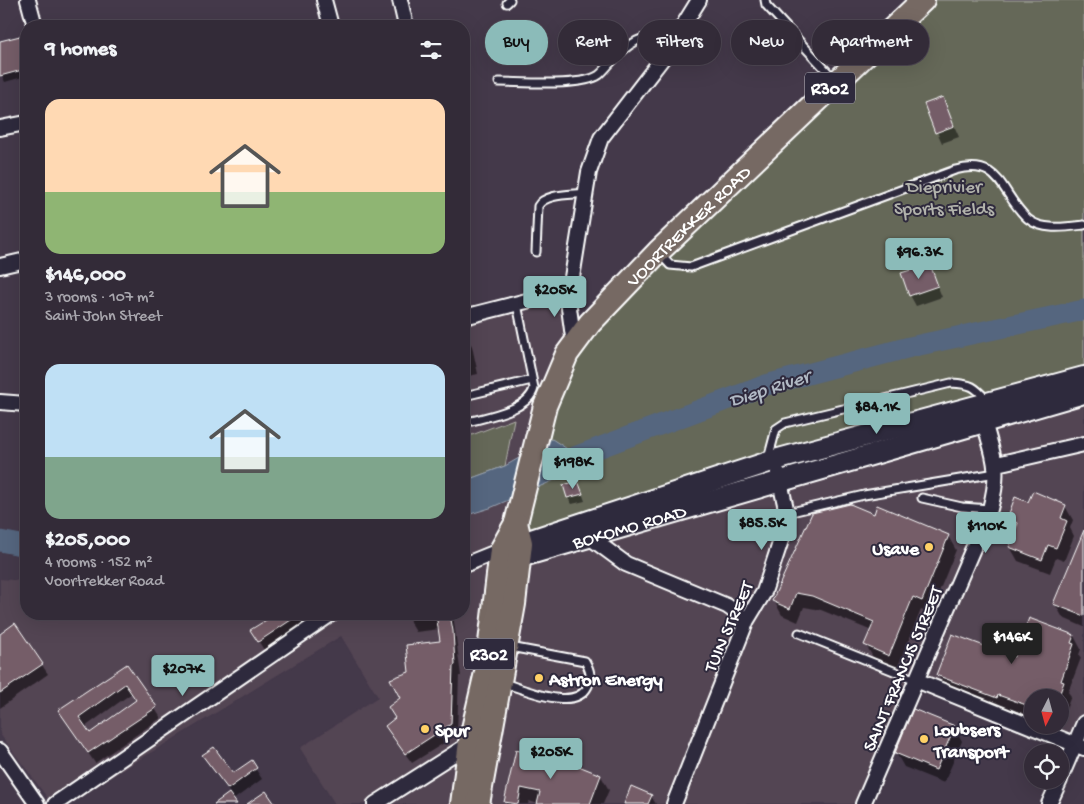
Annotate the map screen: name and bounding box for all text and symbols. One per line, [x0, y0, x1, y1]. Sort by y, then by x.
chip: Buy [485, 20, 548, 65]
chip: Rent [558, 20, 628, 65]
chip: Filters [638, 20, 721, 65]
chip: New [731, 20, 802, 65]
chip: Apartment [812, 20, 929, 65]
icon: filters [417, 36, 445, 64]
text: 9 homes [45, 38, 116, 63]
road number: R302 [805, 73, 855, 104]
icon: home [200, 131, 290, 221]
street label: VOORTREKKER ROAD [622, 161, 757, 294]
park label: Dieprivier Sports Fields [894, 177, 995, 222]
pin: $96.3K [878, 238, 960, 280]
text: $96.3K [896, 244, 942, 263]
text: $146,000 [45, 264, 126, 289]
pin: $205K [520, 276, 590, 318]
text: $205K [534, 282, 576, 301]
text: 3 rooms · 107 m² [45, 289, 155, 308]
text: Saint John Street [45, 308, 162, 327]
water label: Diep River [727, 365, 817, 414]
pin: $84.1K [836, 392, 918, 435]
icon: home [200, 396, 290, 486]
text: $84.1K [855, 399, 899, 418]
pin: $198K [538, 448, 608, 490]
text: $198K [553, 454, 593, 473]
street label: BOKOMO ROAD [569, 501, 690, 556]
pin: $85.5K [721, 508, 803, 551]
pin: $110K [951, 512, 1021, 554]
text: $85.5K [739, 515, 785, 534]
text: $110K [967, 518, 1005, 537]
text: $205,000 [45, 529, 130, 554]
place label: Usave [872, 539, 920, 562]
marker: Usave [923, 541, 935, 553]
text: 4 rooms · 152 m² [45, 554, 153, 573]
text: Voortrekker Road [45, 573, 164, 592]
street label: TUIN STREET [700, 578, 761, 677]
street label: SAINT FRANCIS STREET [859, 583, 950, 755]
pin: $146K [977, 622, 1047, 665]
text: $146K [993, 629, 1031, 648]
road number: R302 [464, 639, 514, 670]
pin: $207K [148, 654, 218, 697]
text: $207K [162, 661, 204, 680]
place label: Astron Energy [548, 670, 663, 693]
marker: Astron Energy [533, 672, 545, 684]
north arrow [1024, 689, 1069, 734]
map controls [1024, 689, 1069, 789]
place label: Loubsers Transport [932, 720, 1011, 765]
place label: Spur [435, 721, 471, 744]
marker: Spur [419, 723, 431, 735]
marker: Loubsers Transport [918, 733, 930, 745]
pin: $205K [516, 738, 586, 780]
text: $205K [530, 744, 572, 763]
button: locate [1024, 744, 1069, 789]

